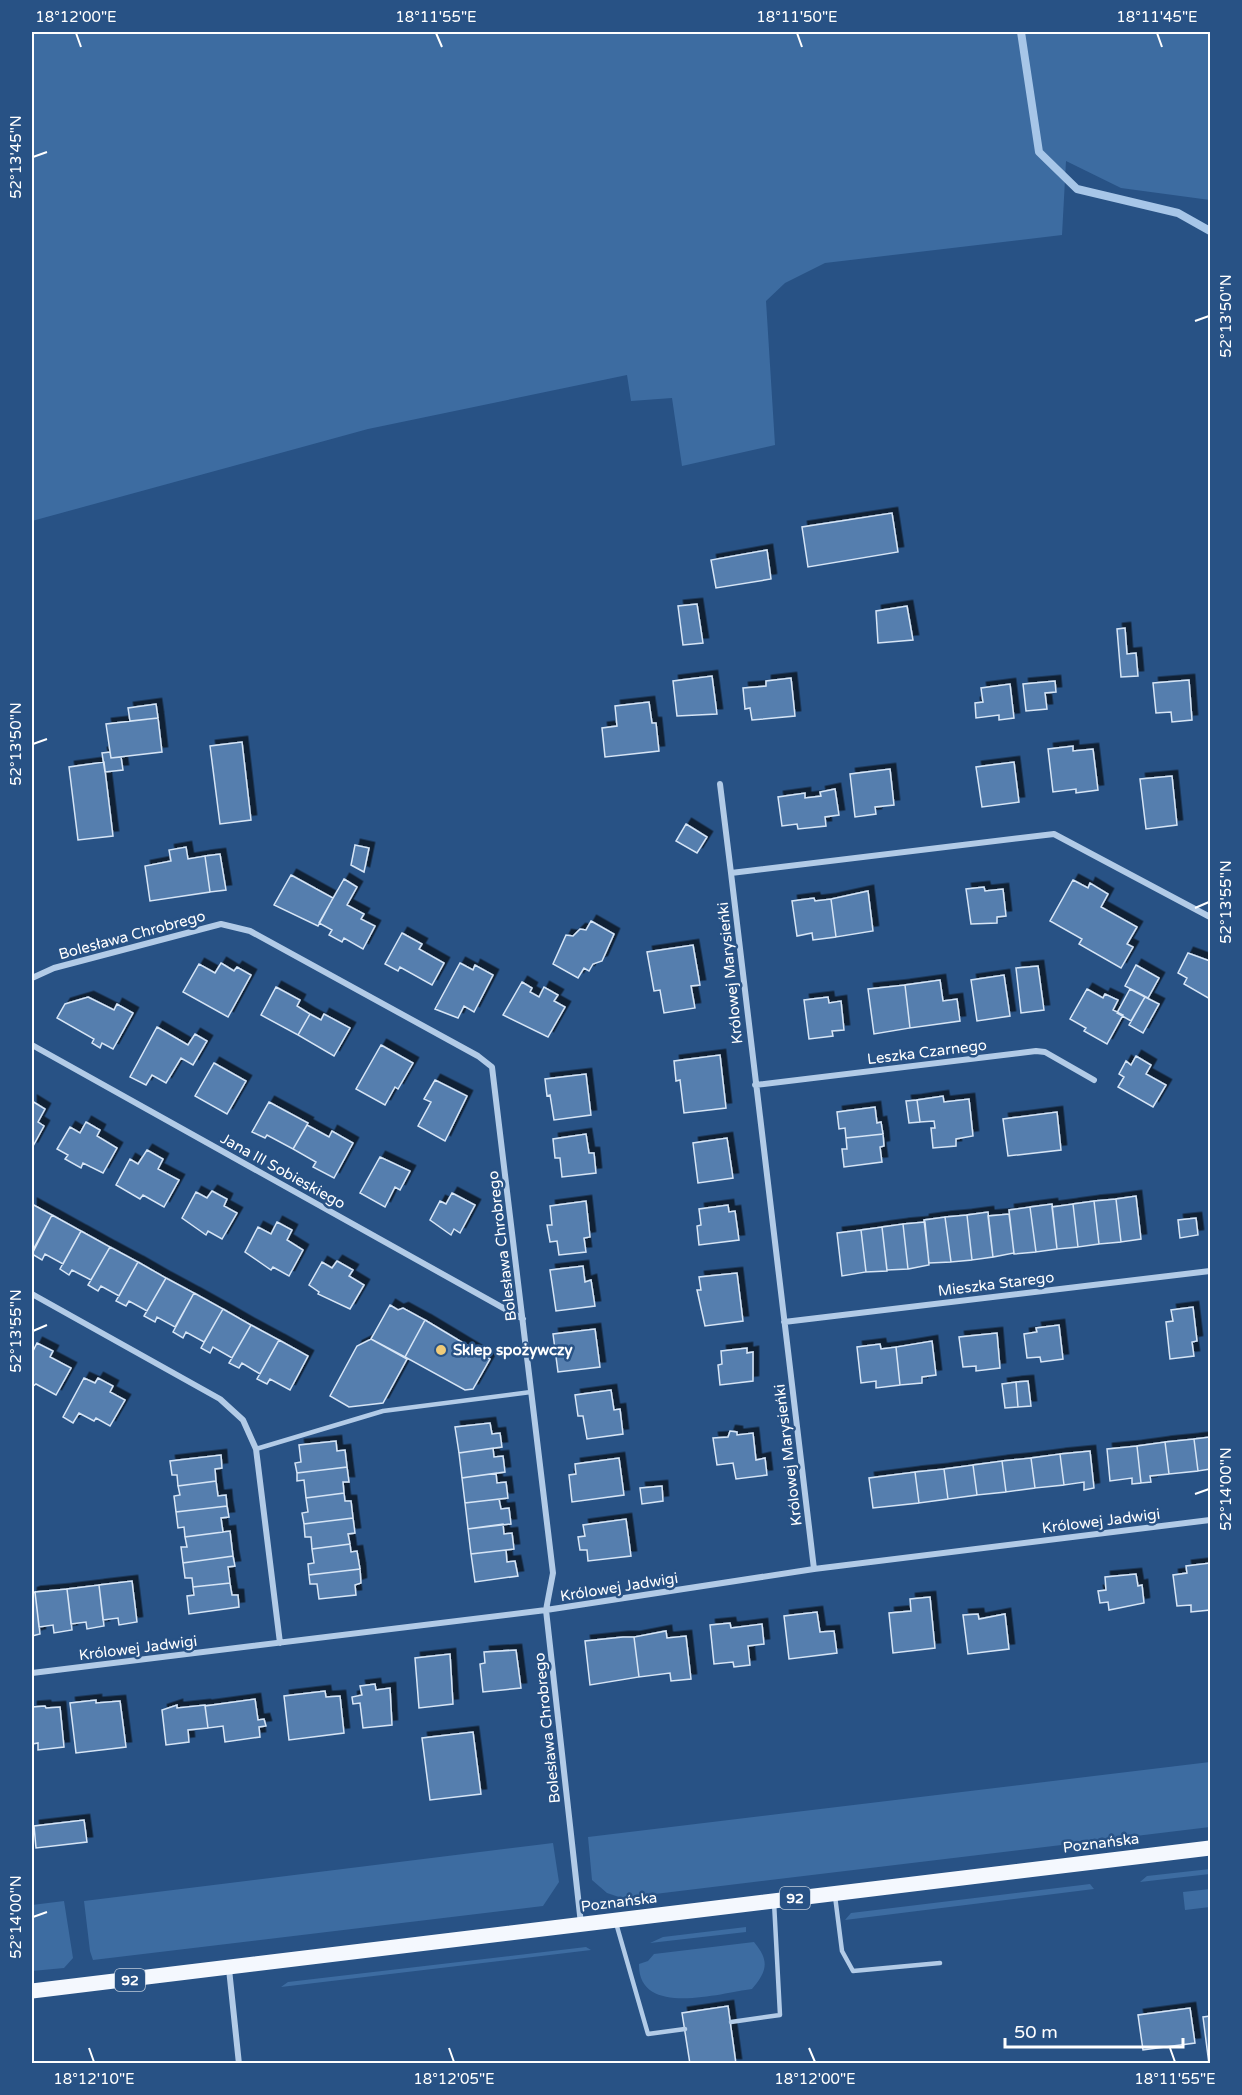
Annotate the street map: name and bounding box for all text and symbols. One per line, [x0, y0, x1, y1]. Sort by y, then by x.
text: 18°12'00"E [35, 8, 117, 26]
text: 18°11'55"E [395, 8, 477, 26]
text: 18°11'50"E [756, 8, 838, 26]
text: 18°11'45"E [1116, 8, 1198, 26]
text: 52°13'45"N [7, 115, 25, 199]
text: 52°13'50"N [1217, 274, 1235, 358]
text: 52°13'50"N [7, 702, 25, 786]
text: 52°13'55"N [1217, 860, 1235, 944]
street label: Królowej Marysieńki [714, 901, 746, 1045]
street label: Bolesława Chrobrego [57, 907, 207, 963]
street label: Leszka Czarnego [866, 1036, 988, 1068]
street label: Jana III Sobieskiego [217, 1129, 349, 1213]
street label: Bolesława Chrobrego [484, 1170, 520, 1322]
street label: Mieszka Starego [937, 1268, 1055, 1300]
text: 52°13'55"N [7, 1289, 25, 1373]
place label: Sklep spożywczy [453, 1341, 573, 1360]
marker: Sklep spożywczy [434, 1343, 448, 1357]
street label: Królowej Marysieńki [770, 1383, 806, 1527]
text: 52°14'00"N [1217, 1447, 1235, 1531]
street label: Królowej Jadwigi [1041, 1505, 1161, 1537]
street label: Królowej Jadwigi [559, 1569, 679, 1605]
street label: Królowej Jadwigi [78, 1632, 198, 1664]
street label: Bolesława Chrobrego [530, 1652, 564, 1804]
street label: Poznańska [1062, 1829, 1140, 1857]
text: 52°14'00"N [7, 1875, 25, 1959]
road number: 92 [780, 1887, 810, 1909]
street label: Poznańska [580, 1888, 658, 1916]
road number: 92 [115, 1969, 145, 1991]
scale bar [1005, 2011, 1184, 2049]
text: 50 m [1014, 2021, 1058, 2043]
text: 18°12'10"E [53, 2070, 135, 2088]
text: 18°12'05"E [413, 2070, 495, 2088]
text: 18°12'00"E [774, 2070, 856, 2088]
text: 18°11'55"E [1134, 2070, 1216, 2088]

